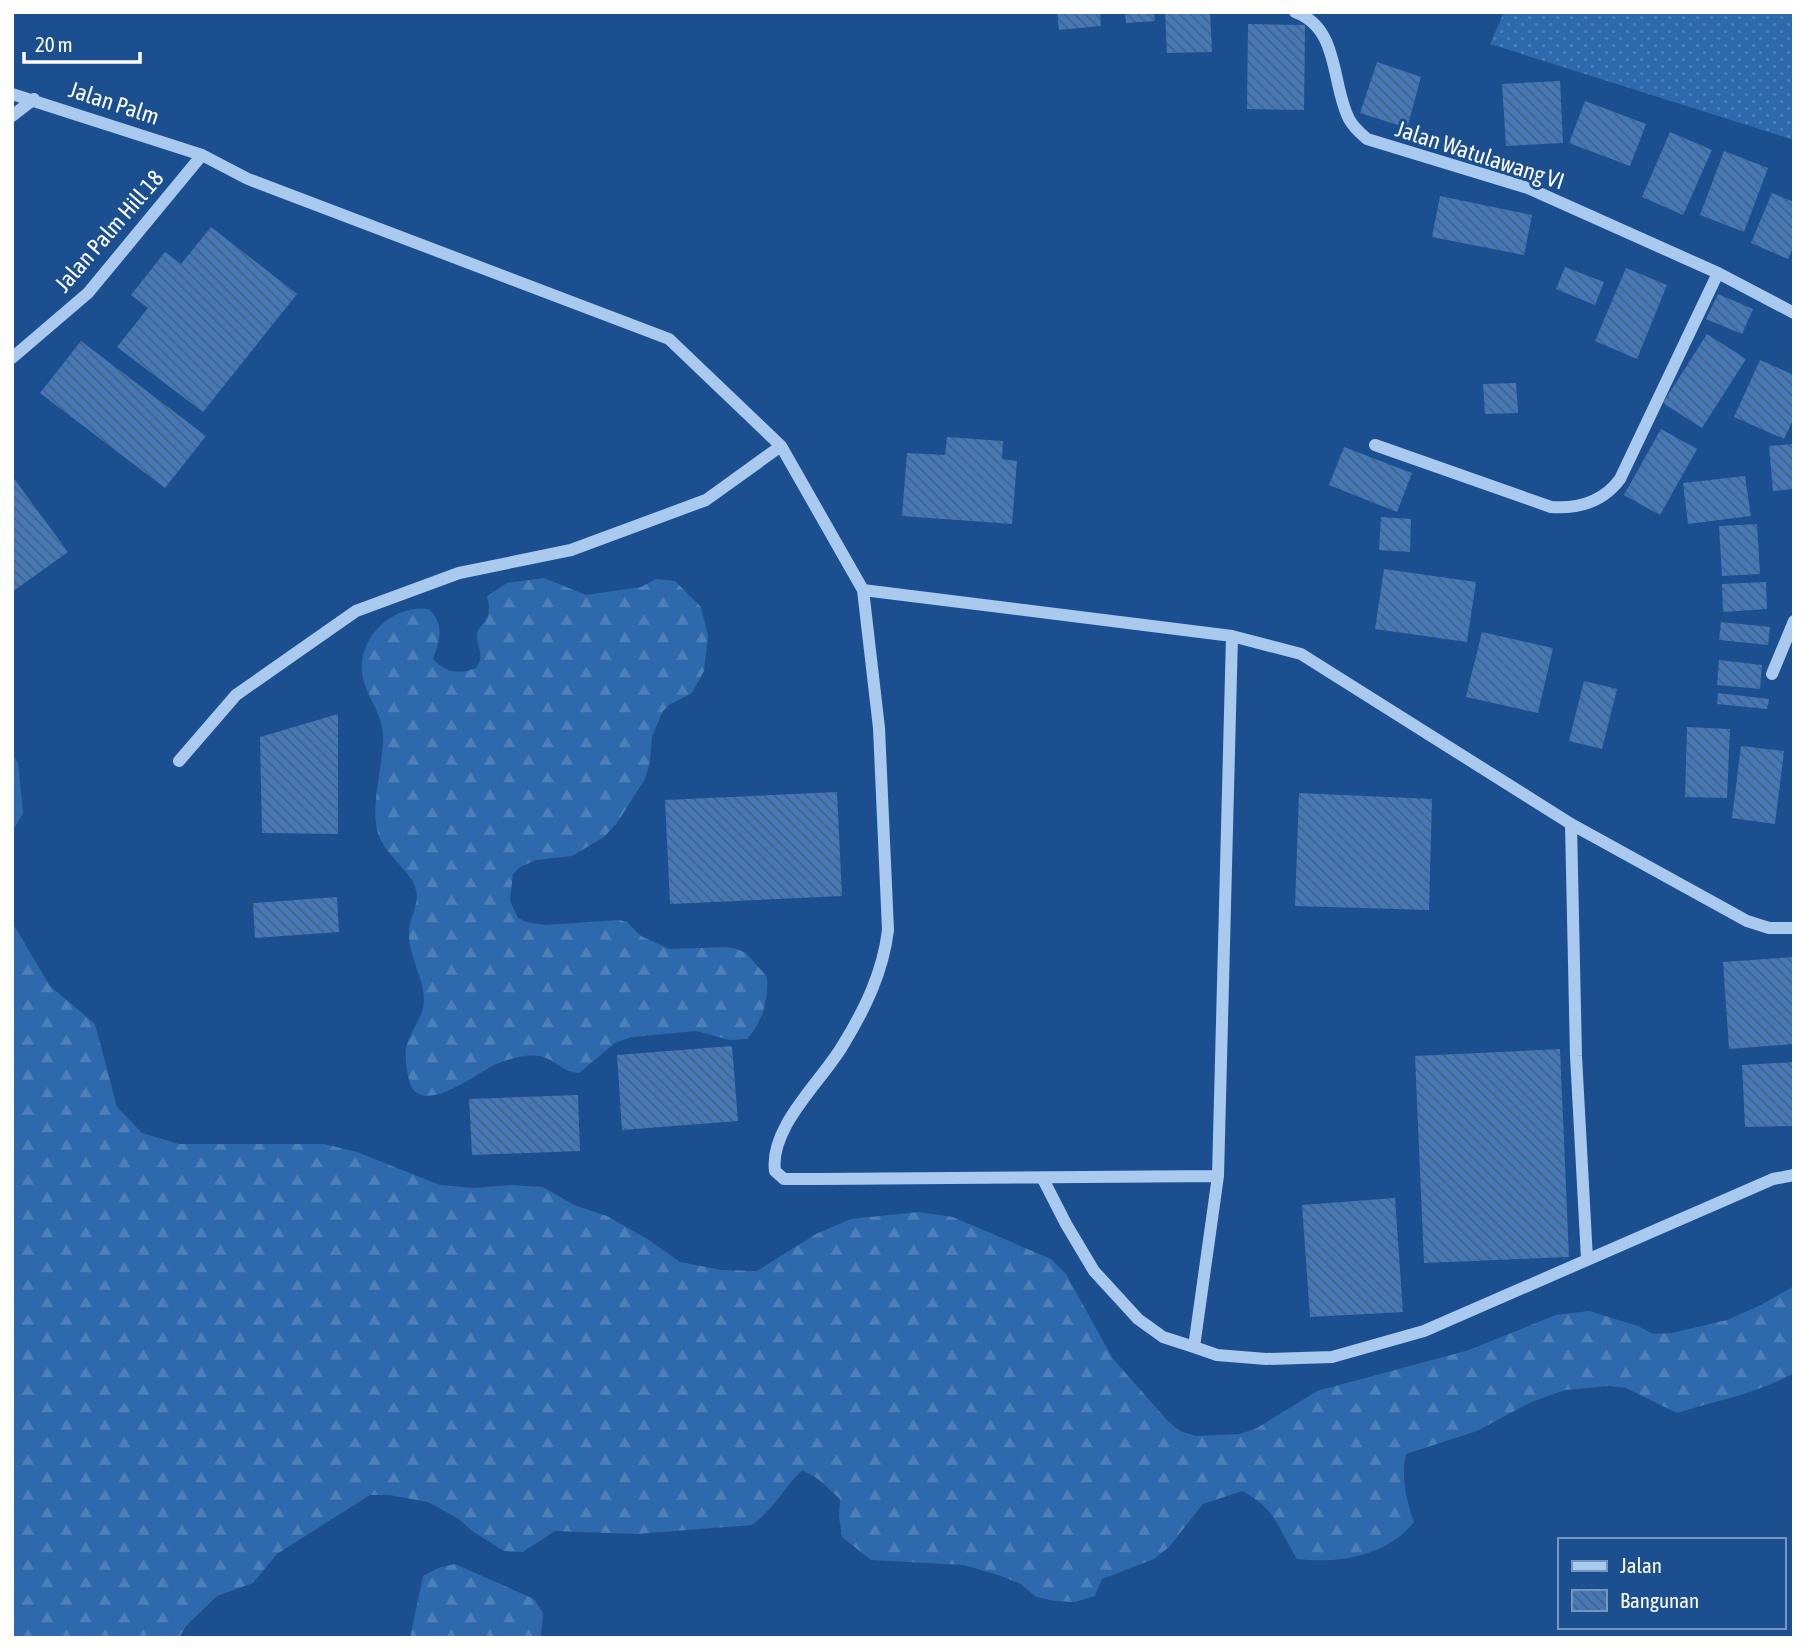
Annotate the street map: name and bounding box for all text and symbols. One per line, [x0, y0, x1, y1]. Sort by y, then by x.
scale bar [24, 21, 140, 65]
text: 20 m [35, 32, 73, 56]
street label: Jalan Palm [66, 76, 162, 130]
street label: Jalan Watulawang VI [1392, 115, 1568, 195]
street label: Jalan Palm Hill 18 [49, 165, 169, 297]
legend [1558, 1538, 1785, 1629]
text: Jalan [1620, 1553, 1662, 1577]
text: Bangunan [1620, 1588, 1699, 1612]

